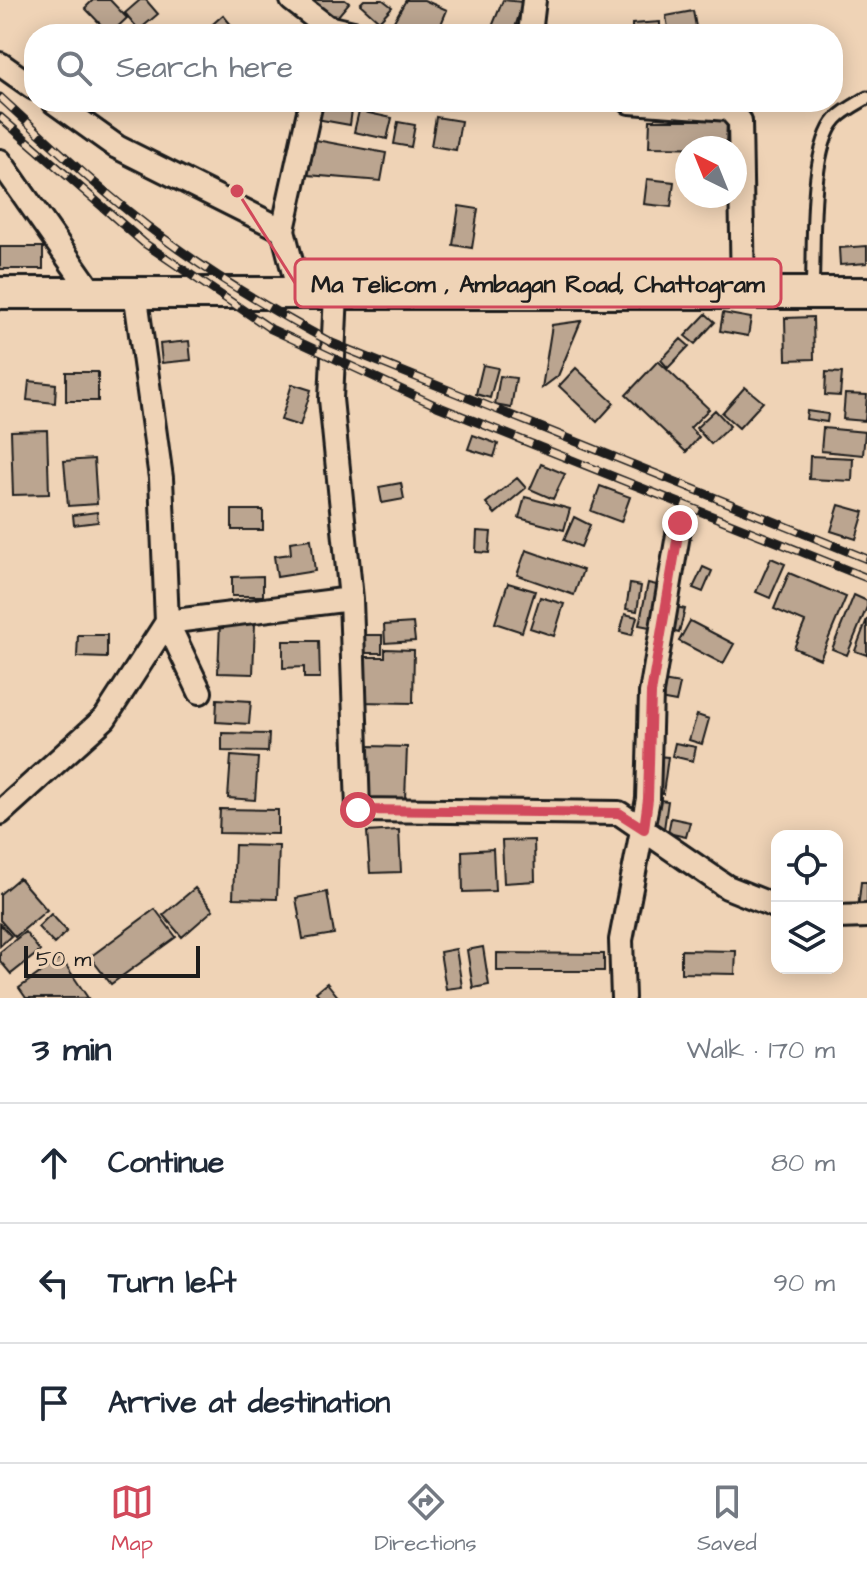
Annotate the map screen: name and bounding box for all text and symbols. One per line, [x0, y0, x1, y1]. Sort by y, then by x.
search box [24, 24, 843, 112]
icon: search [52, 46, 96, 90]
text: Search here [116, 47, 293, 89]
north arrow [675, 136, 747, 208]
callout: Ma Telicom , Ambagan Road, Chattogram [295, 259, 781, 307]
text: Ma Telicom , Ambagan Road, Chattogram [311, 268, 765, 303]
route end [662, 505, 698, 541]
route start [340, 792, 376, 828]
map controls [771, 830, 843, 974]
button: locate [771, 830, 843, 902]
button: layers [771, 902, 843, 974]
scale bar [24, 942, 200, 978]
text: 50 m [36, 944, 91, 975]
text: 3 min [32, 1026, 112, 1074]
text: Walk · 170 m [686, 1032, 835, 1068]
icon: ahead [32, 1141, 76, 1185]
text: Continue [108, 1142, 224, 1184]
text: 80 m [771, 1145, 835, 1181]
icon: left [32, 1261, 76, 1305]
text: Turn left [108, 1262, 236, 1304]
text: 90 m [773, 1265, 835, 1301]
icon: arrive [32, 1381, 76, 1425]
text: Arrive at destination [108, 1382, 390, 1424]
tab: Map [110, 1480, 154, 1559]
tab: Directions [374, 1480, 477, 1559]
tab: Saved [697, 1480, 757, 1559]

